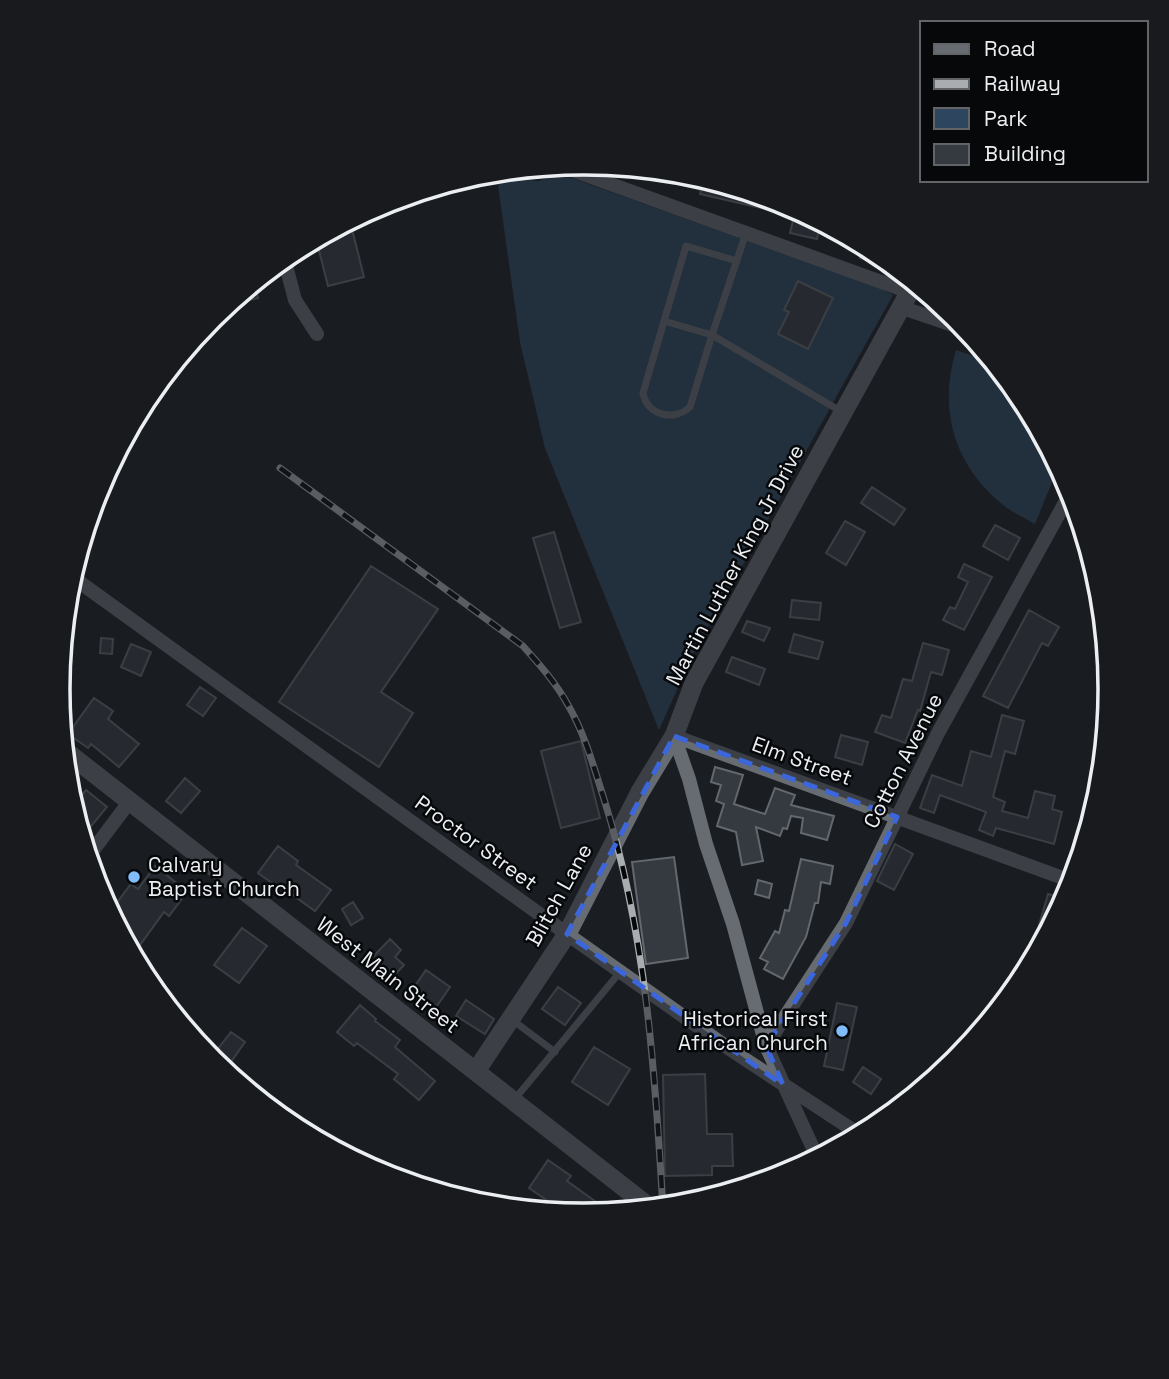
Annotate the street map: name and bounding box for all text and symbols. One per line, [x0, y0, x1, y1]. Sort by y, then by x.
legend [920, 21, 1148, 182]
text: Road [984, 35, 1036, 62]
text: Railway [984, 70, 1061, 97]
text: Park [984, 105, 1028, 132]
text: Building [984, 140, 1066, 167]
street label: Martin Luther King Jr Drive [659, 440, 810, 690]
street label: Cotton Avenue [857, 689, 948, 833]
street label: Elm Street [748, 730, 856, 791]
street label: Proctor Street [410, 789, 543, 896]
street label: Blitch Lane [519, 839, 598, 951]
place label: Calvary Baptist Church [148, 851, 300, 902]
marker: Calvary Baptist Church [126, 869, 142, 885]
street label: West Main Street [311, 910, 465, 1039]
place label: Historical First African Church [678, 1005, 828, 1056]
marker: Historical First African Church [834, 1023, 850, 1039]

